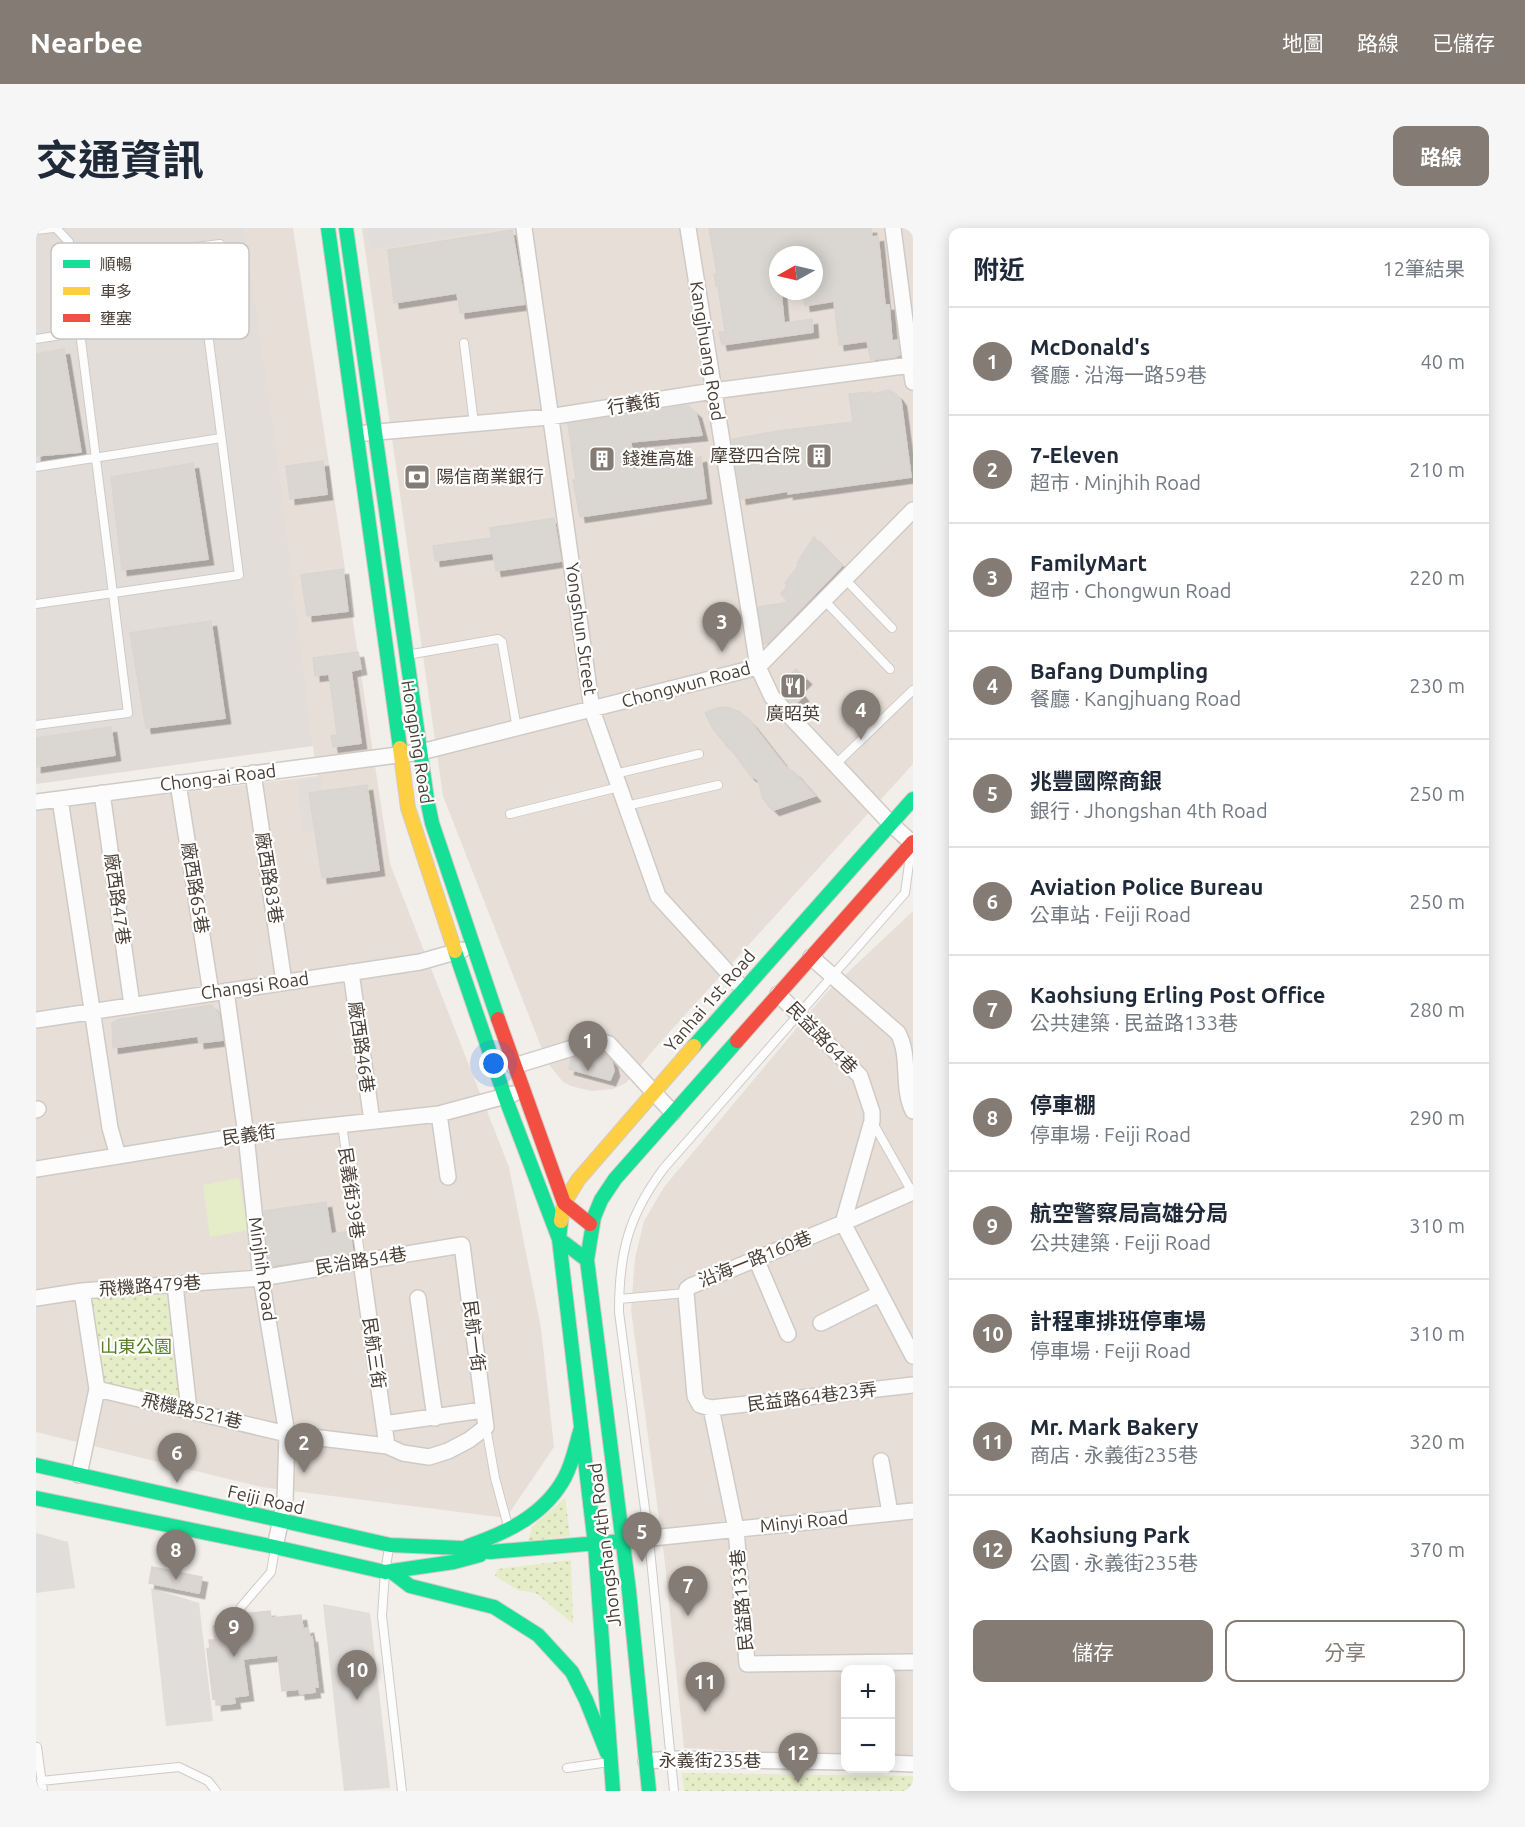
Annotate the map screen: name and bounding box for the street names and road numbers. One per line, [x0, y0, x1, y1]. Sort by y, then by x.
street label: Kangjhuang Road [687, 279, 729, 422]
street label: 行義街 [606, 389, 662, 417]
street label: Yongshun Street [563, 561, 601, 697]
street label: Chongwun Road [619, 657, 752, 711]
street label: Hongping Road [398, 679, 438, 805]
street label: Chong-ai Road [159, 760, 277, 794]
street label: 廠西路83巷 [253, 831, 287, 925]
street label: 廠西路65巷 [179, 841, 213, 935]
street label: 廠西路47巷 [102, 852, 134, 946]
street label: Yanhai 1st Road [660, 945, 759, 1055]
street label: Changsi Road [199, 968, 310, 1002]
street label: 民益路64巷 [783, 997, 862, 1077]
street label: 廠西路46巷 [346, 1000, 378, 1094]
street label: 民義街 [221, 1120, 277, 1148]
street label: 民義街39巷 [336, 1146, 368, 1240]
street label: Minjhih Road [246, 1215, 280, 1322]
street label: 沿海一路160巷 [695, 1226, 814, 1290]
street label: 民治路54巷 [314, 1243, 408, 1277]
street label: 飛機路479巷 [98, 1271, 202, 1299]
street label: 民航一街 [461, 1299, 489, 1373]
street label: 民航三街 [360, 1316, 390, 1390]
street label: 民益路64巷23弄 [746, 1378, 878, 1414]
street label: 飛機路521巷 [140, 1389, 244, 1431]
street label: Jhongshan 4th Road [584, 1462, 624, 1628]
street label: Feiji Road [226, 1480, 307, 1518]
street label: Minyi Road [759, 1506, 849, 1536]
street label: 民益路133巷 [727, 1548, 755, 1652]
street label: 永義街235巷 [659, 1750, 761, 1770]

